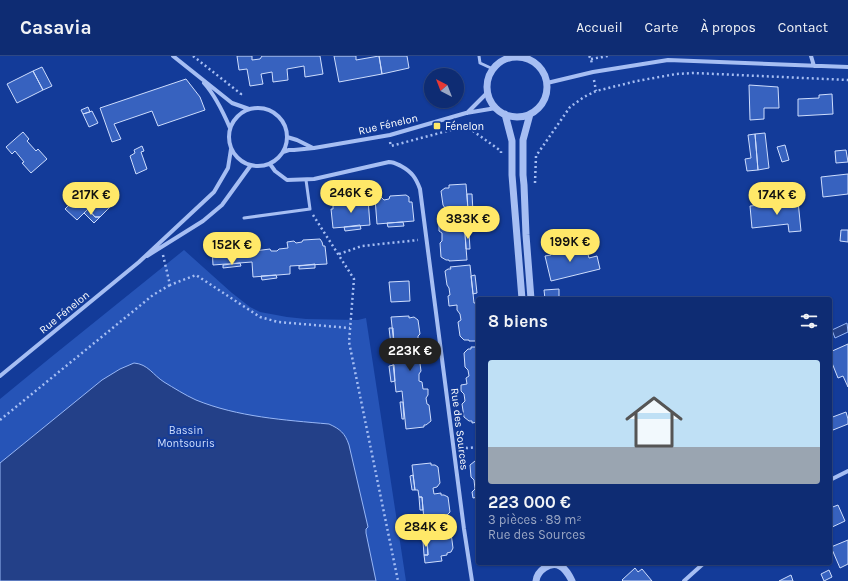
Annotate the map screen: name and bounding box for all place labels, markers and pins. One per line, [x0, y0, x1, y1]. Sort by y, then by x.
place label: Fénelon [445, 120, 484, 133]
marker: Fénelon [432, 121, 442, 131]
pin: 246K € [318, 180, 384, 214]
pin: 217K € [58, 182, 124, 216]
pin: 174K € [744, 182, 810, 216]
pin: 383K € [435, 206, 501, 240]
pin: 199K € [537, 229, 603, 263]
pin: 152K € [199, 232, 265, 266]
pin: 223K € [377, 338, 443, 372]
pin: 284K € [393, 514, 459, 548]

